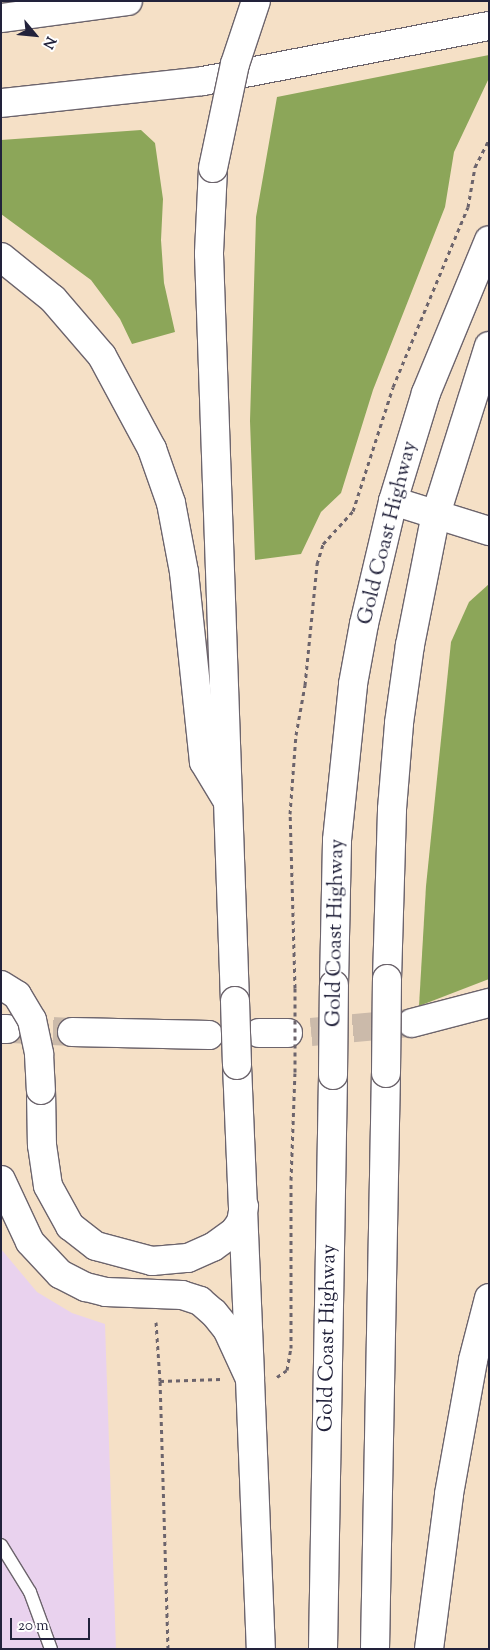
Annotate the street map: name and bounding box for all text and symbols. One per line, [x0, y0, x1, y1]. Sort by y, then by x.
north arrow [10, 10, 60, 60]
text: N [37, 32, 60, 52]
street label: Gold Coast Highway [353, 439, 423, 627]
street label: Gold Coast Highway [322, 839, 350, 1027]
street label: Gold Coast Highway [314, 1244, 342, 1432]
scale bar [12, 1608, 92, 1640]
text: 20 m [18, 1616, 49, 1637]

